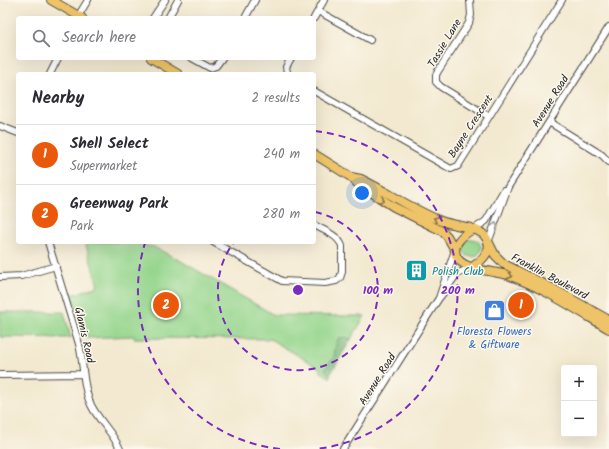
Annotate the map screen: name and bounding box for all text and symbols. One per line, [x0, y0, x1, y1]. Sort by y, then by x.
search box [16, 16, 316, 60]
street label: Tassie Lane [423, 16, 467, 71]
text: Search here [62, 26, 136, 50]
icon: search [30, 27, 52, 49]
street label: Avenue Road [528, 71, 574, 131]
text: Nearby [32, 85, 84, 112]
text: 2 results [252, 88, 300, 109]
street label: Bayne Crescent [444, 91, 498, 162]
text: Shell Select [70, 132, 149, 156]
text: 1 [43, 144, 47, 165]
text: 240 m [263, 144, 300, 165]
text: Supermarket [70, 156, 137, 177]
your location [352, 183, 372, 203]
text: Greenway Park [70, 192, 168, 216]
one-way arrow [378, 195, 385, 202]
text: 2 [41, 204, 49, 225]
text: 280 m [263, 204, 300, 225]
text: Park [70, 216, 94, 237]
one-way arrow [433, 216, 441, 224]
one-way arrow [490, 222, 499, 229]
street label: Franklin Boulevard [508, 249, 592, 305]
building icon: Polish Club [404, 258, 430, 284]
place label: Polish Club [432, 263, 484, 281]
one-way arrow [506, 271, 513, 280]
text: 100 m [363, 281, 393, 300]
text: 200 m [441, 281, 475, 300]
centre of rings [291, 283, 305, 297]
pin: 2 [153, 290, 179, 320]
pin: 1 [508, 290, 534, 320]
shop icon: Floresta Flowers & Giftware [481, 298, 507, 324]
street label: Glamis Road [69, 305, 99, 366]
place label: Floresta Flowers & Giftware [457, 323, 532, 354]
street label: Avenue Road [355, 349, 401, 409]
map controls [561, 365, 597, 437]
button: + [561, 365, 597, 401]
button: − [561, 401, 597, 437]

